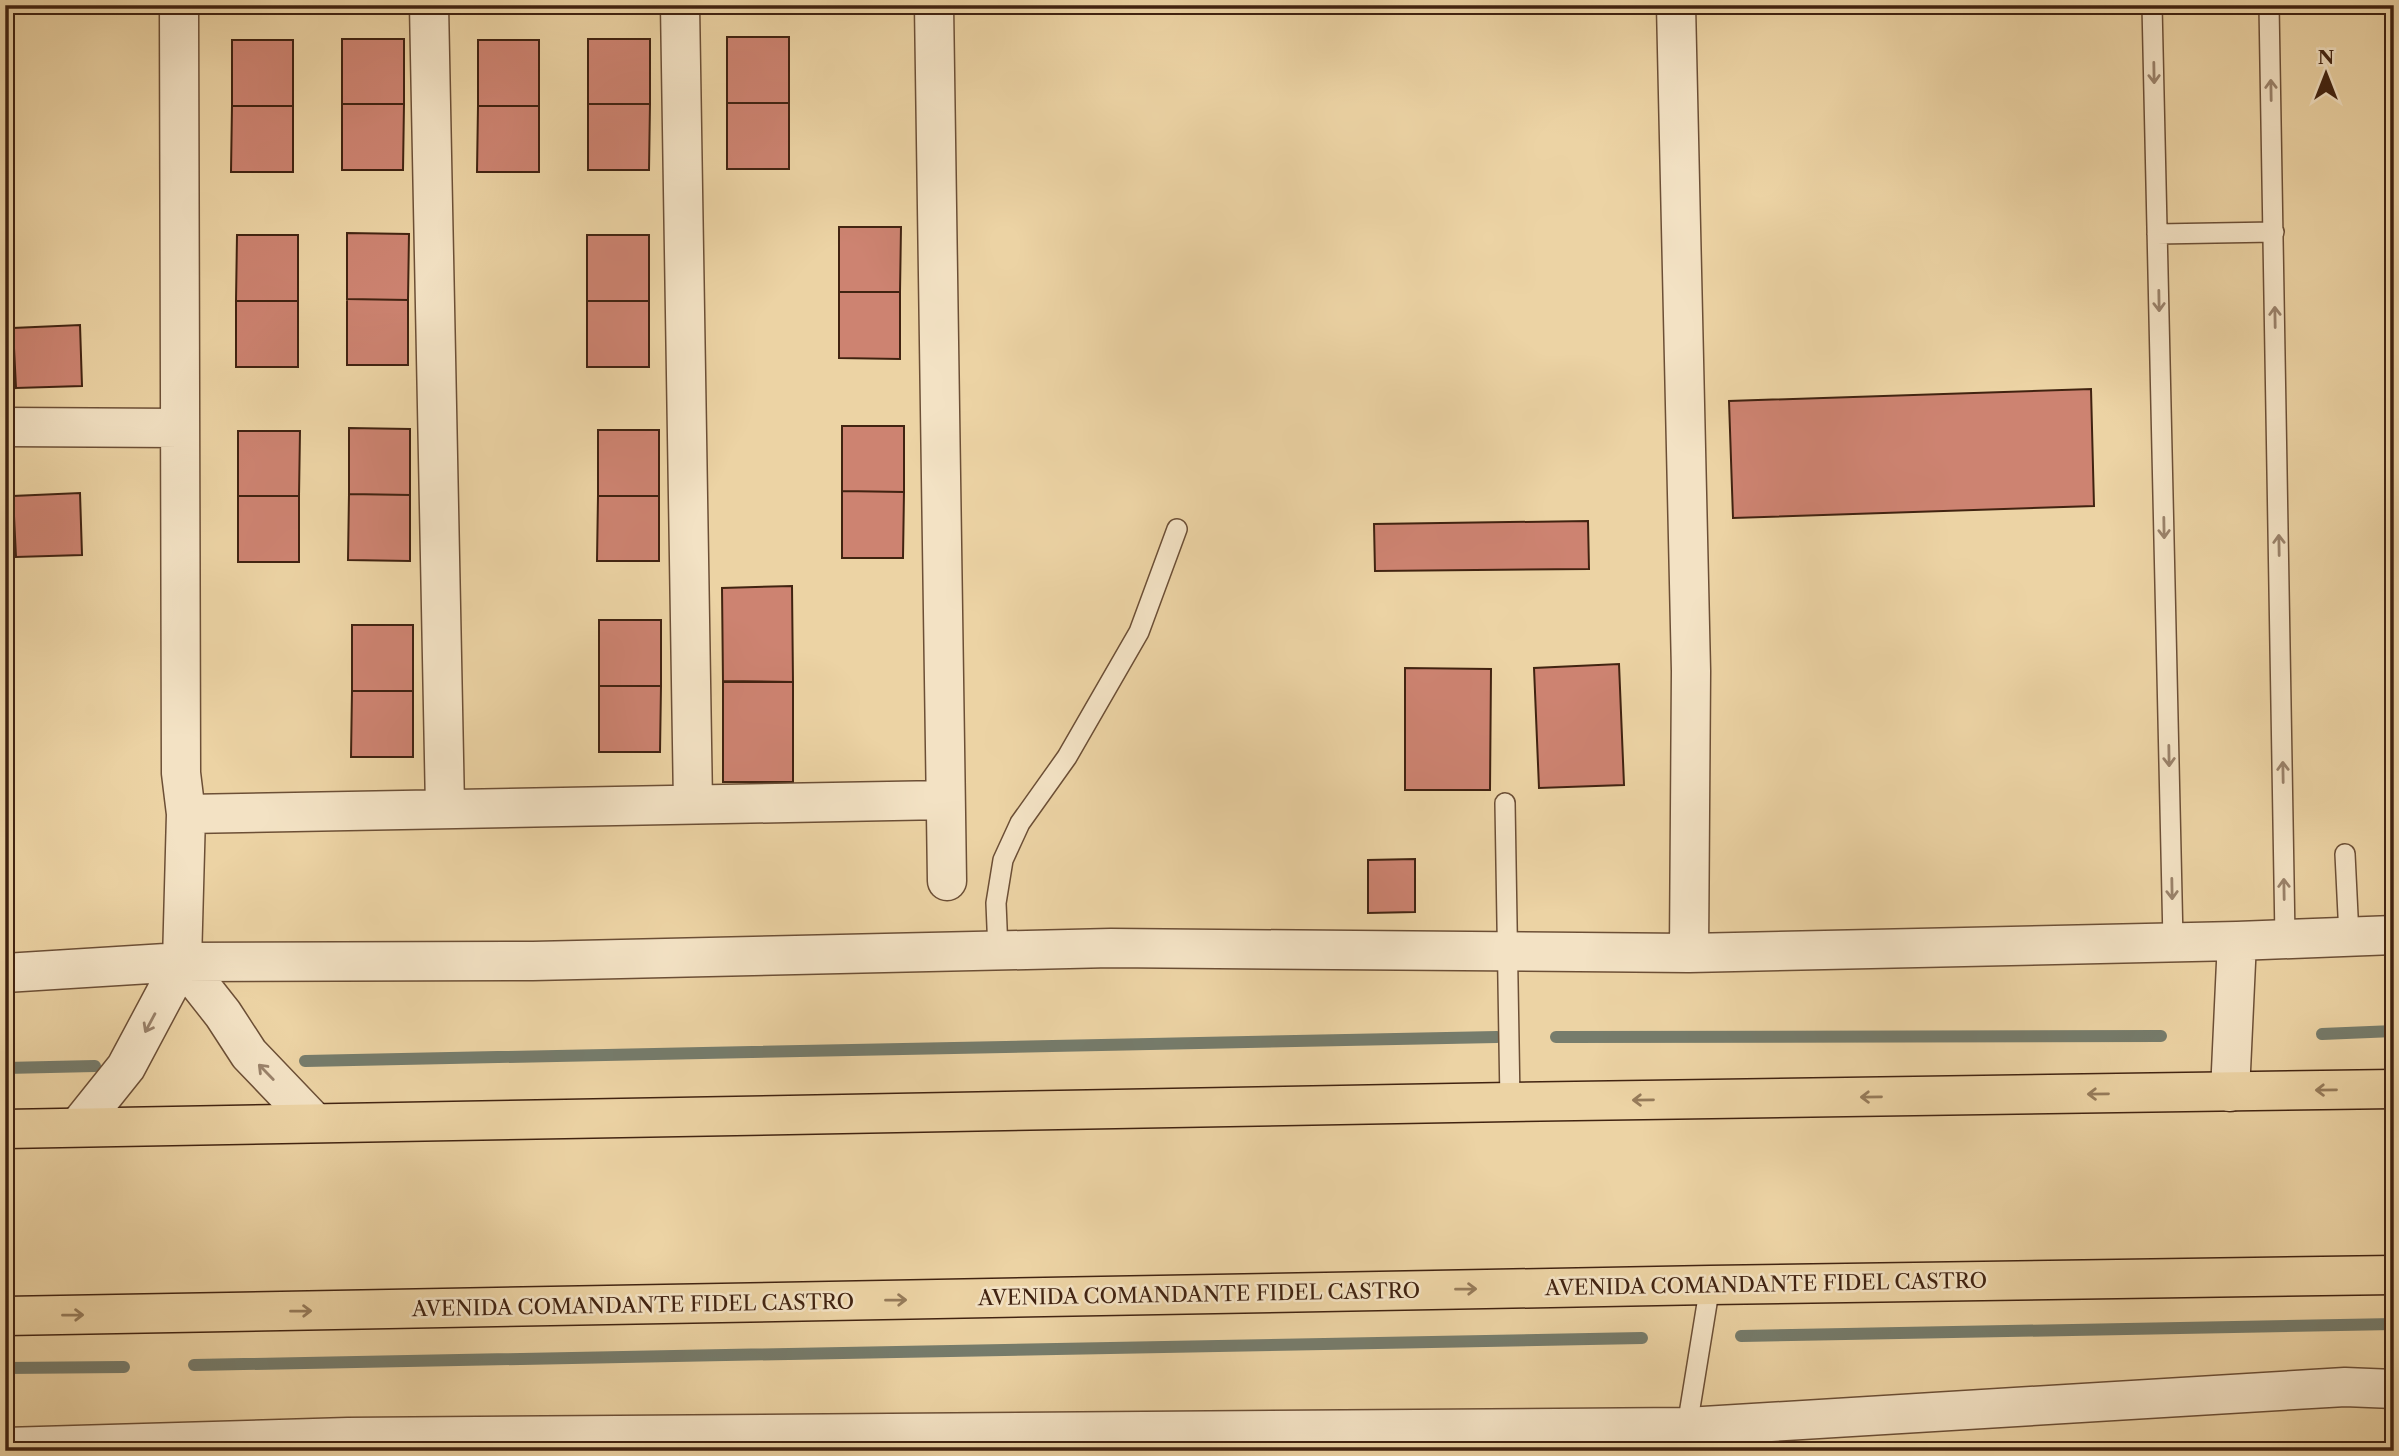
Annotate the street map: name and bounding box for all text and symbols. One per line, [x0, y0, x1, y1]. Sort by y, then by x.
north arrow [2290, 38, 2360, 108]
text: N [2318, 46, 2334, 69]
one-way arrow [2147, 62, 2160, 85]
one-way arrow [2264, 79, 2278, 102]
one-way arrow [2152, 289, 2165, 312]
one-way arrow [2268, 306, 2282, 329]
one-way arrow [2157, 517, 2170, 540]
one-way arrow [2272, 533, 2286, 556]
one-way arrow [2162, 744, 2175, 767]
one-way arrow [2276, 761, 2289, 784]
one-way arrow [2165, 878, 2178, 901]
one-way arrow [2278, 878, 2291, 901]
one-way arrow [143, 1012, 157, 1032]
one-way arrow [258, 1064, 275, 1081]
one-way arrow [2314, 1083, 2337, 1097]
one-way arrow [2087, 1087, 2110, 1101]
one-way arrow [1859, 1090, 1882, 1104]
one-way arrow [1632, 1093, 1655, 1107]
street label: AVENIDA COMANDANTE FIDEL CASTRO [1544, 1268, 1987, 1300]
street label: AVENIDA COMANDANTE FIDEL CASTRO [977, 1278, 1420, 1310]
one-way arrow [1454, 1282, 1477, 1296]
street label: AVENIDA COMANDANTE FIDEL CASTRO [411, 1289, 854, 1321]
one-way arrow [884, 1293, 907, 1307]
one-way arrow [289, 1304, 312, 1318]
one-way arrow [62, 1308, 85, 1322]

